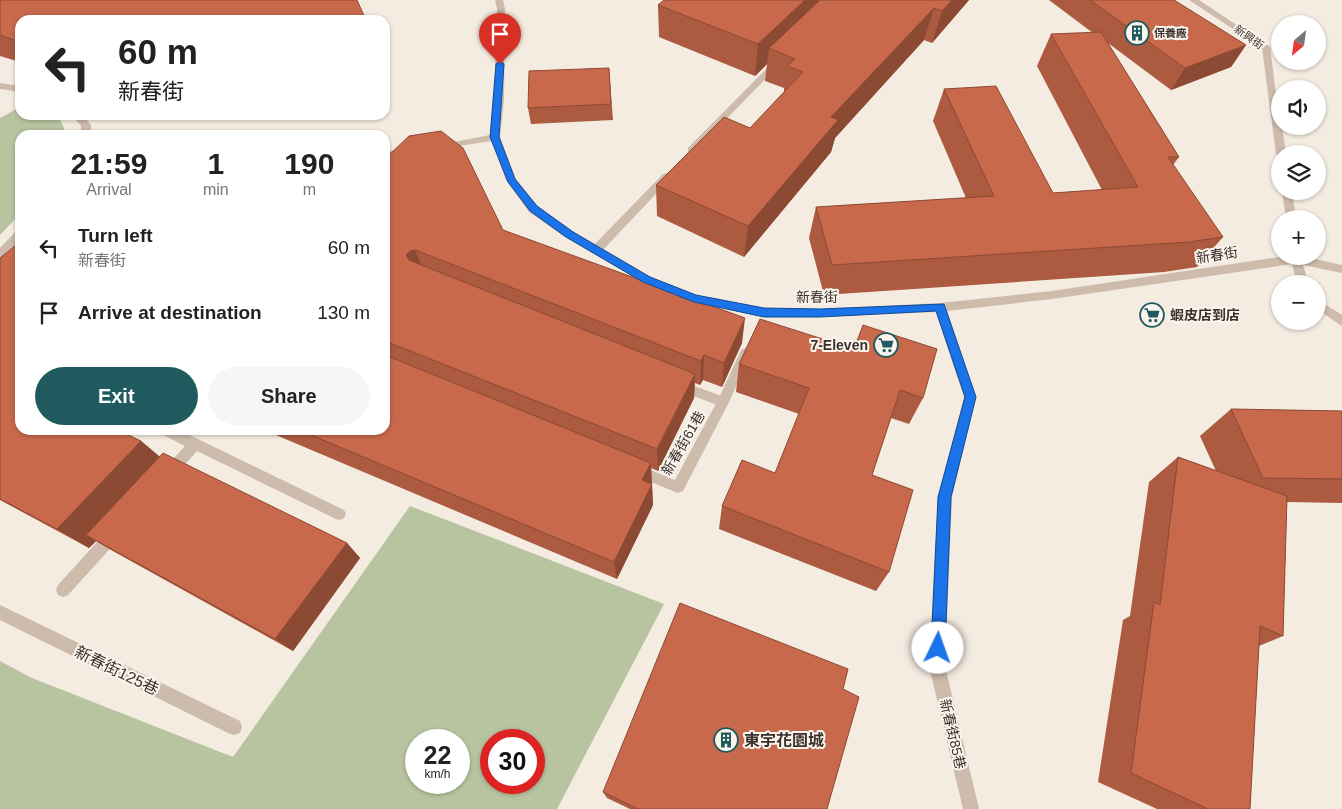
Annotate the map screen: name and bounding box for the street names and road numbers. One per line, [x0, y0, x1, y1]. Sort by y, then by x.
street label: 新興街 [1232, 23, 1266, 51]
street label: 新春街 [1195, 244, 1239, 266]
street label: 新春街 [796, 289, 838, 305]
street label: 新春街61巷 [658, 408, 708, 478]
street label: 新春街125巷 [72, 643, 161, 698]
street label: 新春街85巷 [937, 697, 969, 771]

